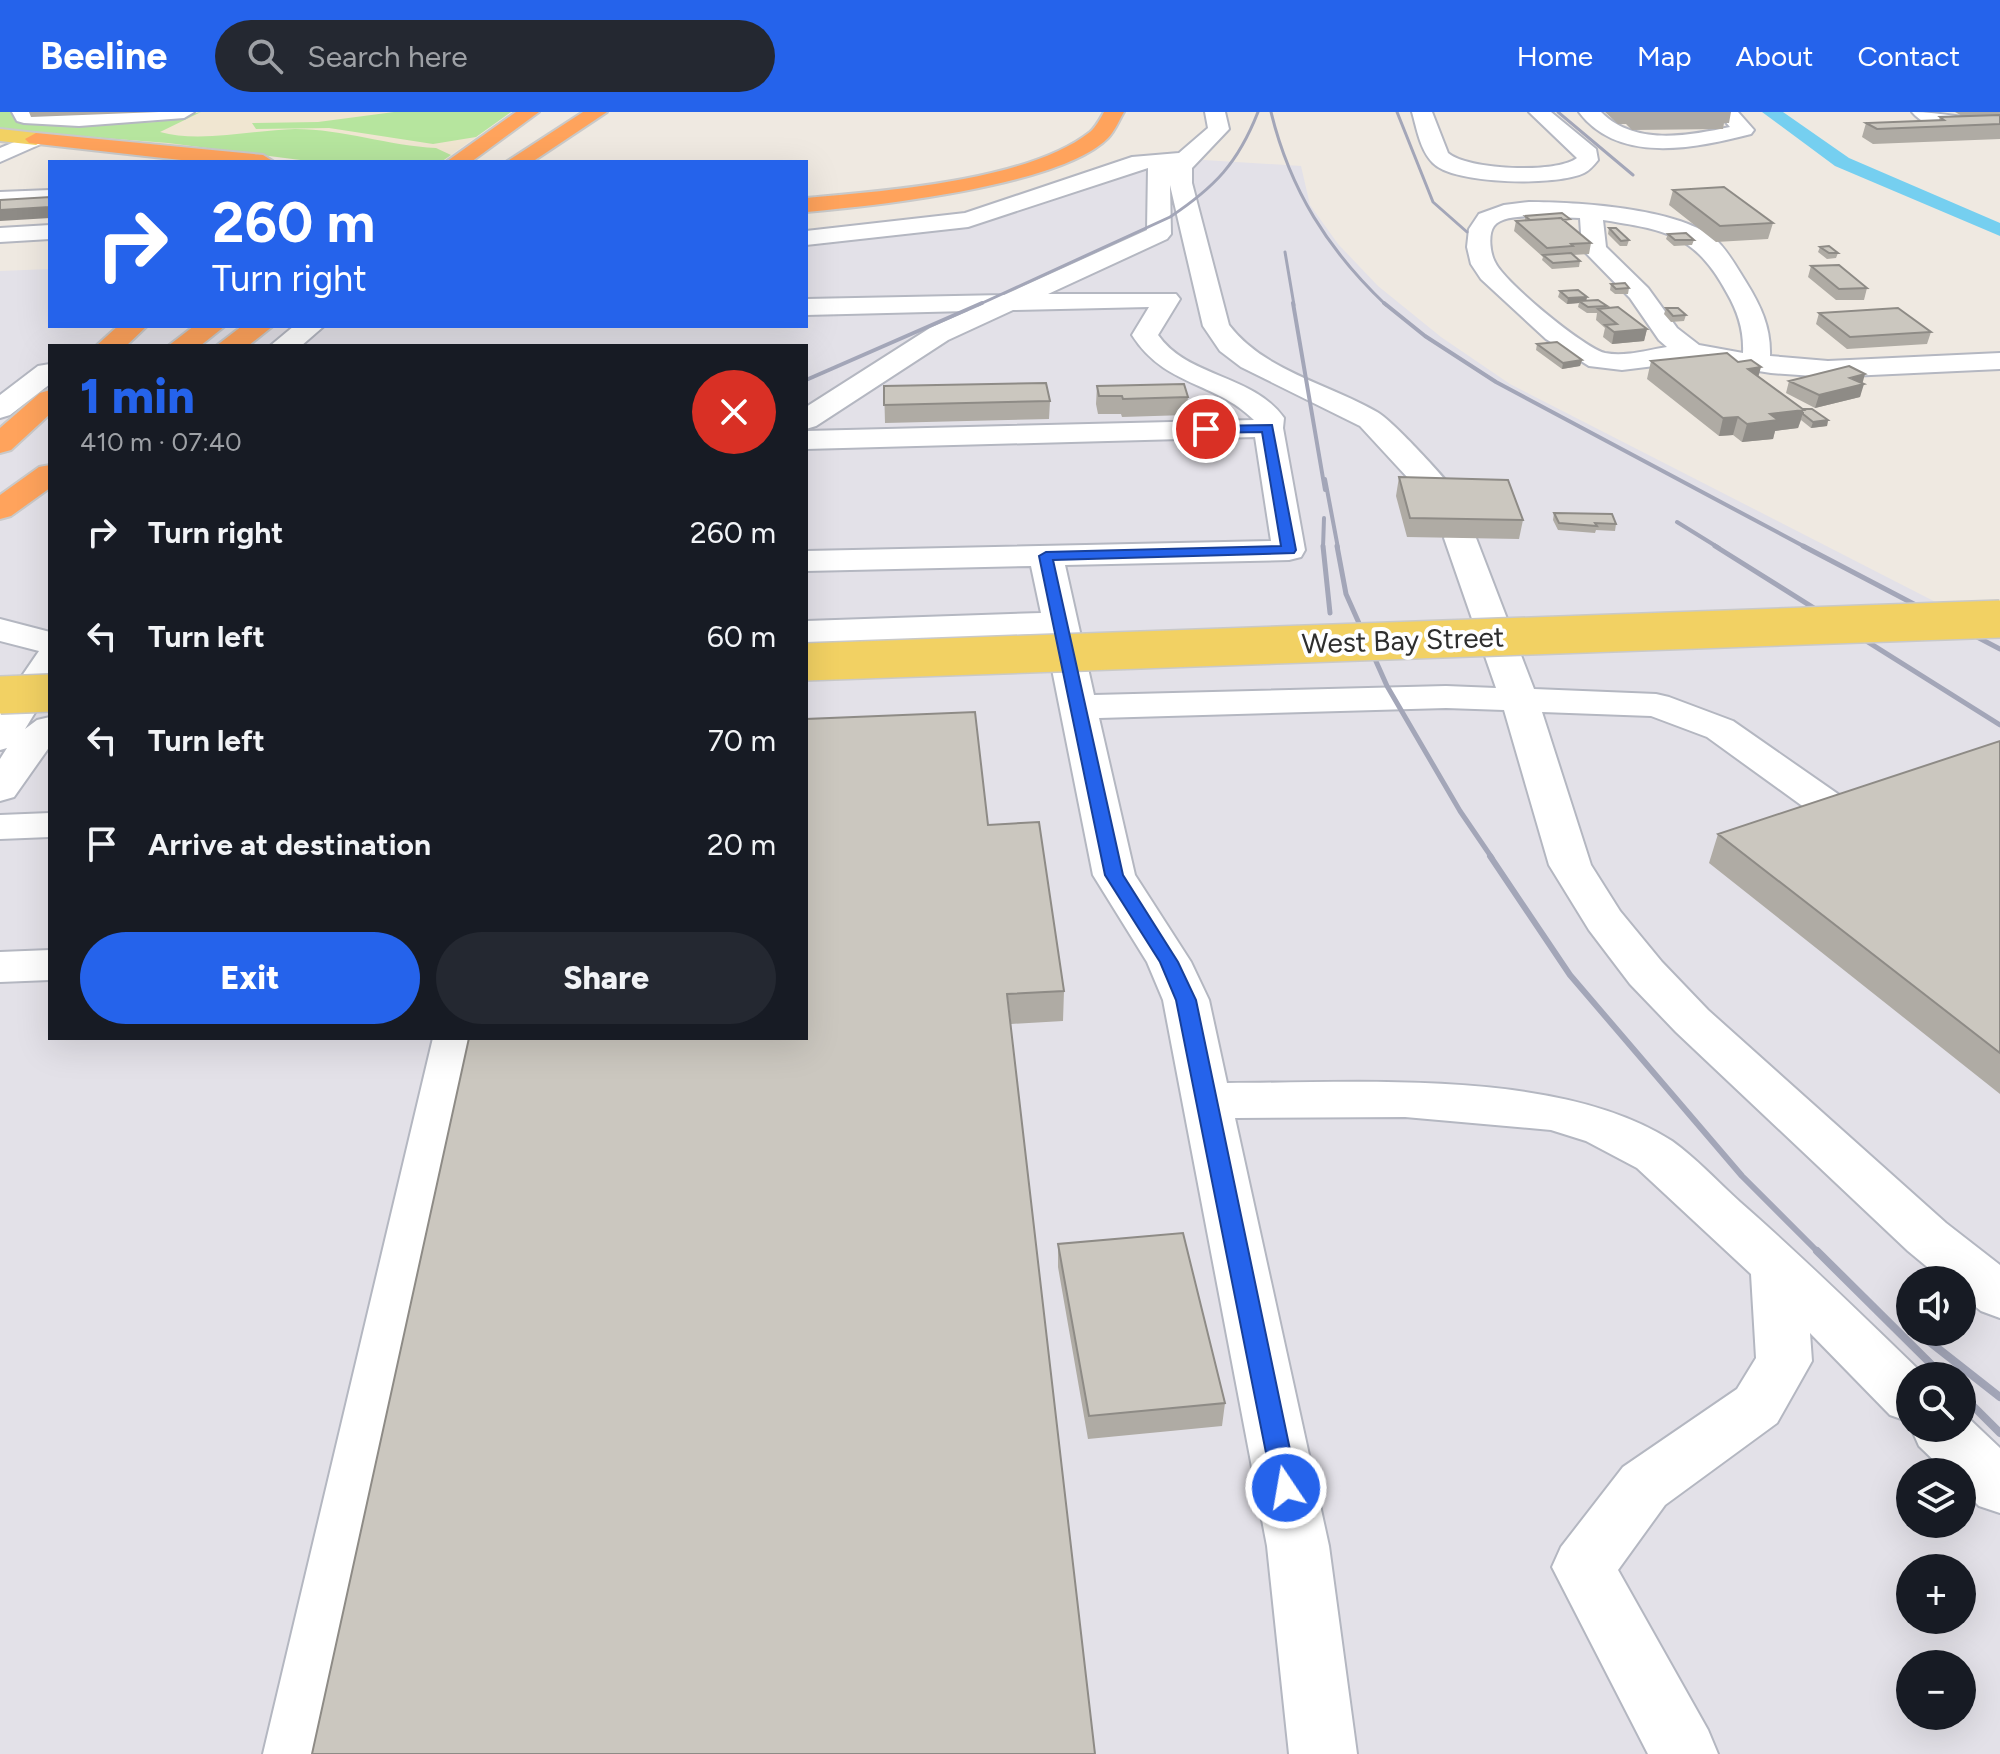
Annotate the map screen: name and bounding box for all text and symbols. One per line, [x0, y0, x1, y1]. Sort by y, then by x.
search box [215, 20, 775, 92]
text: Beeline [40, 33, 167, 79]
icon: search [243, 34, 287, 78]
text: Search here [307, 38, 468, 75]
text: Home [1517, 39, 1593, 73]
text: Map [1637, 39, 1692, 73]
text: About [1736, 39, 1813, 73]
text: Contact [1857, 39, 1960, 73]
text: 260 m [212, 189, 375, 256]
icon: right [80, 192, 184, 296]
text: Turn right [212, 257, 367, 300]
text: 1 min [80, 367, 195, 425]
button: close [692, 370, 776, 454]
pin [1172, 395, 1240, 463]
icon: arrive [1184, 407, 1228, 451]
text: 410 m · 07:40 [80, 426, 242, 458]
icon: right [80, 510, 124, 554]
text: Turn right [148, 514, 283, 551]
text: 260 m [690, 514, 776, 551]
icon: left [80, 614, 124, 658]
text: Turn left [148, 618, 265, 655]
text: 60 m [707, 618, 776, 655]
street label: West Bay Street [1301, 619, 1505, 661]
icon: left [80, 718, 124, 762]
text: Turn left [148, 722, 265, 759]
text: 70 m [708, 722, 776, 759]
icon: arrive [80, 822, 124, 866]
text: Arrive at destination [148, 826, 431, 863]
text: 20 m [707, 826, 776, 863]
button: Exit [80, 932, 420, 1024]
button: Share [436, 932, 776, 1024]
map controls [1896, 1266, 1976, 1730]
button: sound [1896, 1266, 1976, 1346]
button: search [1896, 1362, 1976, 1442]
position arrow [1244, 1446, 1328, 1530]
button: layers [1896, 1458, 1976, 1538]
button: + [1896, 1554, 1976, 1634]
button: − [1896, 1650, 1976, 1730]

